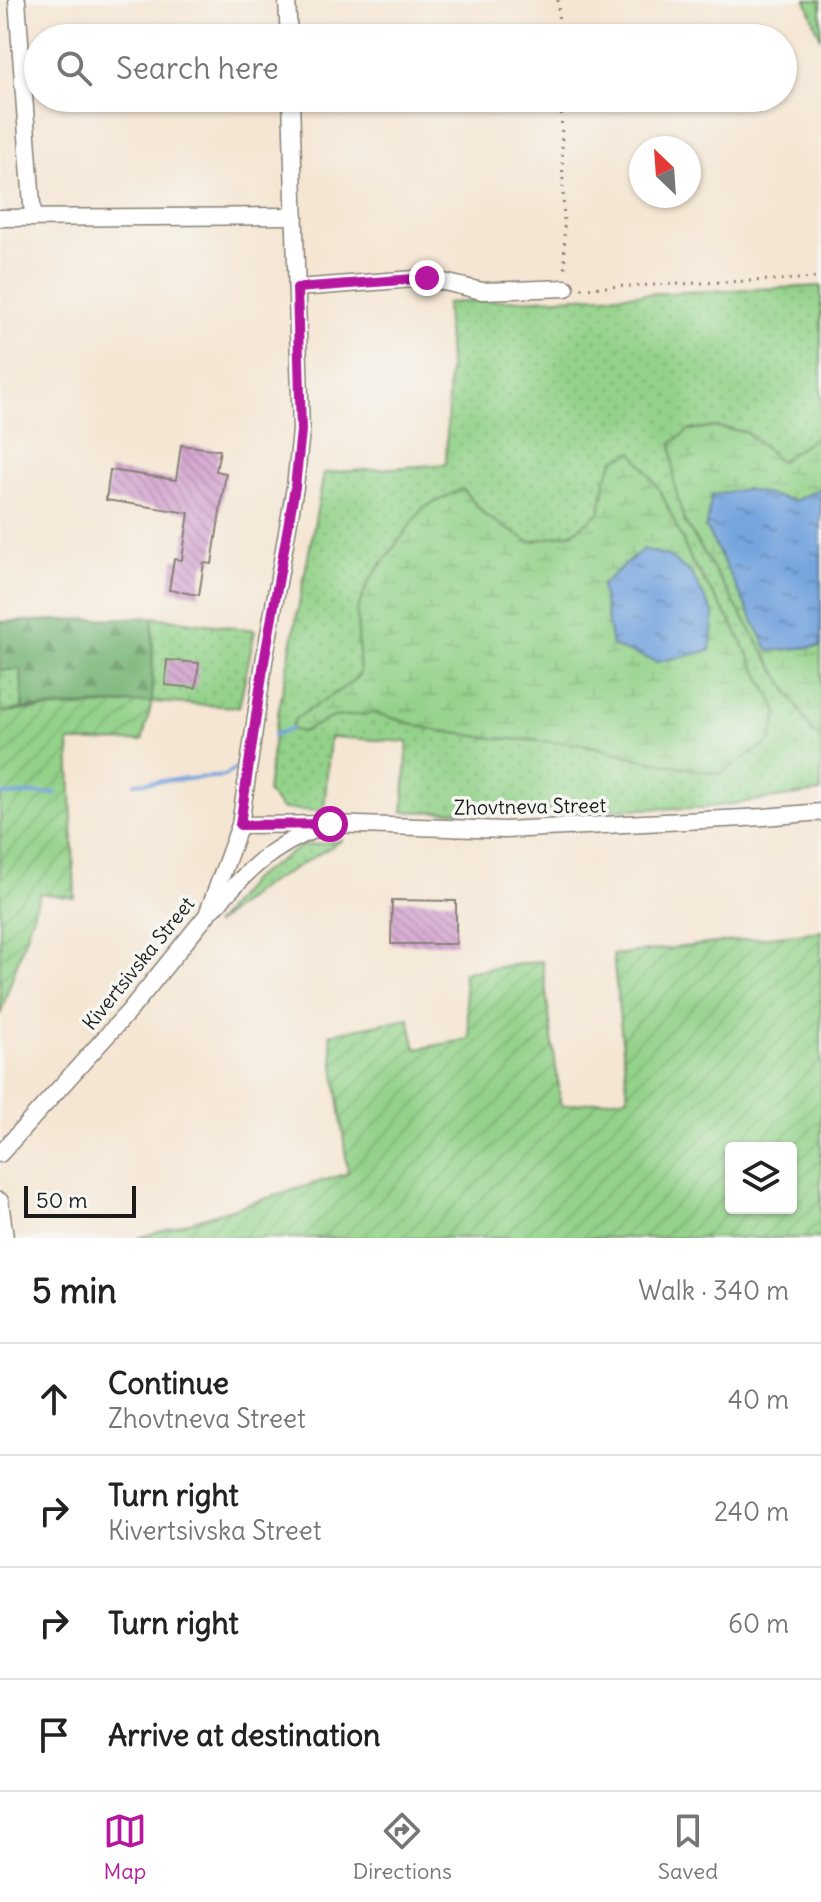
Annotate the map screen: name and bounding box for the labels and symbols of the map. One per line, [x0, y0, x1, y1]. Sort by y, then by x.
north arrow [629, 136, 701, 208]
route end [409, 260, 445, 296]
street label: Zhovtneva Street [454, 792, 607, 820]
route start [312, 806, 348, 842]
street label: Kivertsivska Street [77, 891, 200, 1035]
scale bar [24, 1182, 136, 1218]

